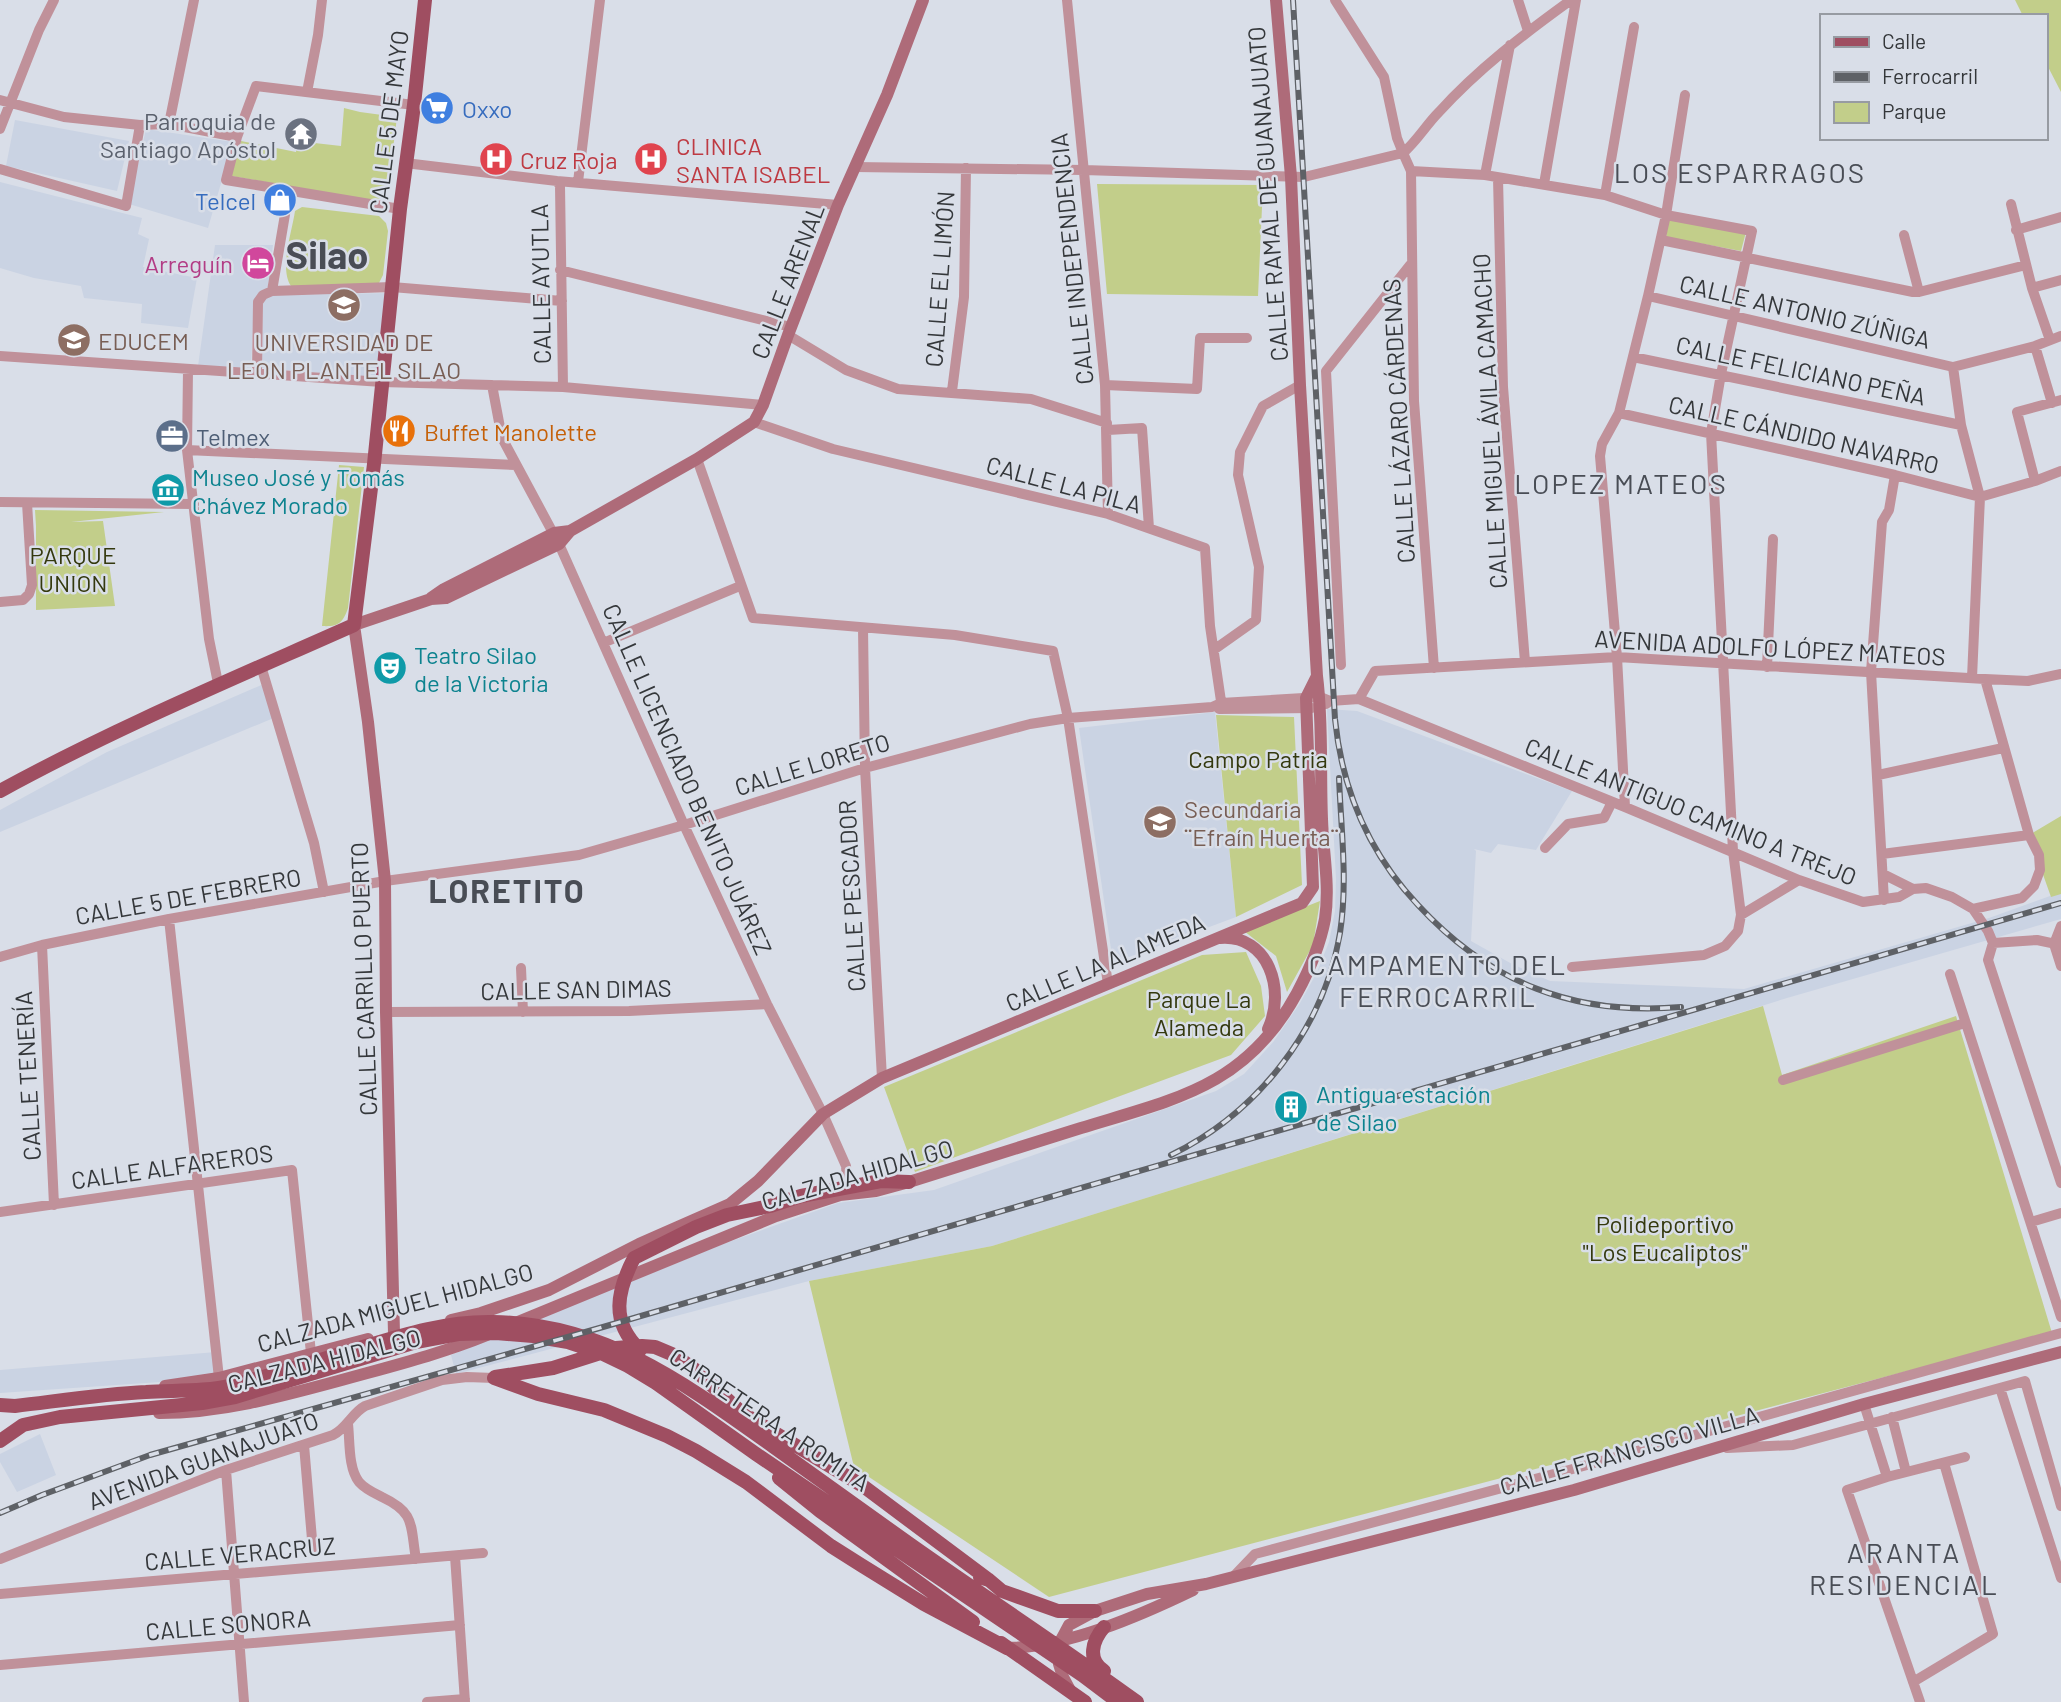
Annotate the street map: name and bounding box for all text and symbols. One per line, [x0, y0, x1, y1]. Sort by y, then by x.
legend [1820, 14, 2047, 140]
street label: CALLE RAMAL DE GUANAJUATO [1241, 26, 1293, 362]
street label: CALLE 5 DE MAYO [362, 28, 414, 216]
text: Calle [1882, 28, 1926, 53]
text: Ferrocarril [1882, 63, 1978, 88]
supermarket icon: Oxxo [418, 89, 456, 127]
place label: Oxxo [462, 94, 512, 123]
text: Parque [1882, 98, 1947, 123]
place label: Parroquia de Santiago Apóstol [100, 106, 276, 163]
temple icon: Parroquia de Santiago Apóstol [282, 115, 320, 153]
place label: CLINICA SANTA ISABEL [676, 131, 831, 188]
street label: CALLE INDEPENDENCIA [1043, 132, 1099, 386]
hospital icon: Cruz Roja [477, 140, 515, 178]
hospital icon: CLINICA SANTA ISABEL [632, 140, 670, 178]
place label: Cruz Roja [520, 145, 618, 174]
district label: LOS ESPARRAGOS [1614, 155, 1866, 189]
shop icon: Telcel [261, 181, 299, 219]
place label: Telcel [195, 186, 256, 215]
street label: CALLE EL LIMÓN [918, 190, 960, 368]
street label: CALLE ARENAL [744, 199, 830, 363]
street label: CALLE AYUTLA [524, 203, 556, 365]
district label: Silao [286, 231, 368, 277]
hotel icon: Arreguín [239, 244, 277, 282]
place label: Arreguín [145, 249, 233, 278]
street label: CALLE MIGUEL ÁVILA CAMACHO [1466, 253, 1512, 589]
street label: CALLE ANTONIO ZÚÑIGA [1677, 268, 1933, 354]
street label: CALLE LÁZARO CÁRDENAS [1376, 278, 1420, 564]
school or university icon: UNIVERSIDAD DE LEON PLANTEL SILAO [325, 286, 363, 324]
school or university icon: EDUCEM [55, 321, 93, 359]
place label: EDUCEM [98, 326, 189, 355]
place label: UNIVERSIDAD DE LEON PLANTEL SILAO [227, 327, 461, 384]
street label: CALLE FELICIANO PEÑA [1674, 329, 1928, 411]
street label: CALLE CÁNDIDO NAVARRO [1666, 389, 1942, 479]
restaurant icon: Buffet Manolette [380, 412, 418, 450]
office icon: Telmex [153, 417, 191, 455]
place label: Buffet Manolette [424, 417, 597, 446]
place label: Telmex [196, 422, 270, 451]
street label: CALLE LA PILA [983, 449, 1145, 519]
place label: Museo José y Tomás Chávez Morado [192, 462, 405, 519]
district label: LOPEZ MATEOS [1514, 466, 1728, 500]
museum icon: Museo José y Tomás Chávez Morado [149, 471, 187, 509]
park label: PARQUE UNION [30, 540, 116, 597]
street label: CALLE LICENCIADO BENITO JUÁREZ [597, 599, 779, 959]
street label: AVENIDA ADOLFO LÓPEZ MATEOS [1594, 623, 1946, 671]
place label: Teatro Silao de la Victoria [414, 640, 549, 697]
theatre icon: Teatro Silao de la Victoria [371, 649, 409, 687]
street label: CALLE LORETO [731, 727, 893, 801]
street label: CALLE ANTIGUO CAMINO A TREJO [1521, 731, 1861, 891]
park label: Campo Patria [1188, 744, 1328, 773]
place label: Secundaria ¨Efraín Huerta¨ [1184, 794, 1339, 851]
street label: CALLE PESCADOR [831, 799, 871, 993]
school or university icon: Secundaria ¨Efraín Huerta¨ [1141, 803, 1179, 841]
street label: CALLE CARRILLO PUERTO [344, 842, 382, 1116]
street label: CALLE 5 DE FEBRERO [73, 862, 303, 930]
district label: LORETITO [428, 871, 586, 909]
street label: CALLE LA ALAMEDA [1001, 907, 1209, 1017]
district label: CAMPAMENTO DEL FERROCARRIL [1309, 947, 1567, 1013]
street label: CALLE SAN DIMAS [480, 973, 672, 1005]
park label: Parque La Alameda [1147, 984, 1251, 1041]
street label: CALLE TENERÍA [8, 990, 46, 1162]
place label: Antigua estación de Silao [1316, 1079, 1491, 1136]
building icon: Antigua estación de Silao [1272, 1088, 1310, 1126]
street label: CALZADA HIDALGO [758, 1133, 956, 1215]
street label: CALLE ALFAREROS [69, 1137, 275, 1195]
park label: Polideportivo "Los Eucaliptos" [1582, 1209, 1748, 1266]
street label: CALZADA MIGUEL HIDALGO [254, 1256, 536, 1358]
street label: CALZADA HIDALGO [224, 1322, 424, 1398]
street label: CARRETERA A ROMITA [664, 1341, 876, 1497]
street label: CALLE FRANCISCO VILLA [1496, 1399, 1762, 1501]
street label: AVENIDA GUANAJUATO [84, 1405, 322, 1515]
street label: CALLE VERACRUZ [143, 1530, 337, 1576]
district label: ARANTA RESIDENCIAL [1809, 1535, 1999, 1601]
street label: CALLE SONORA [144, 1602, 312, 1646]

